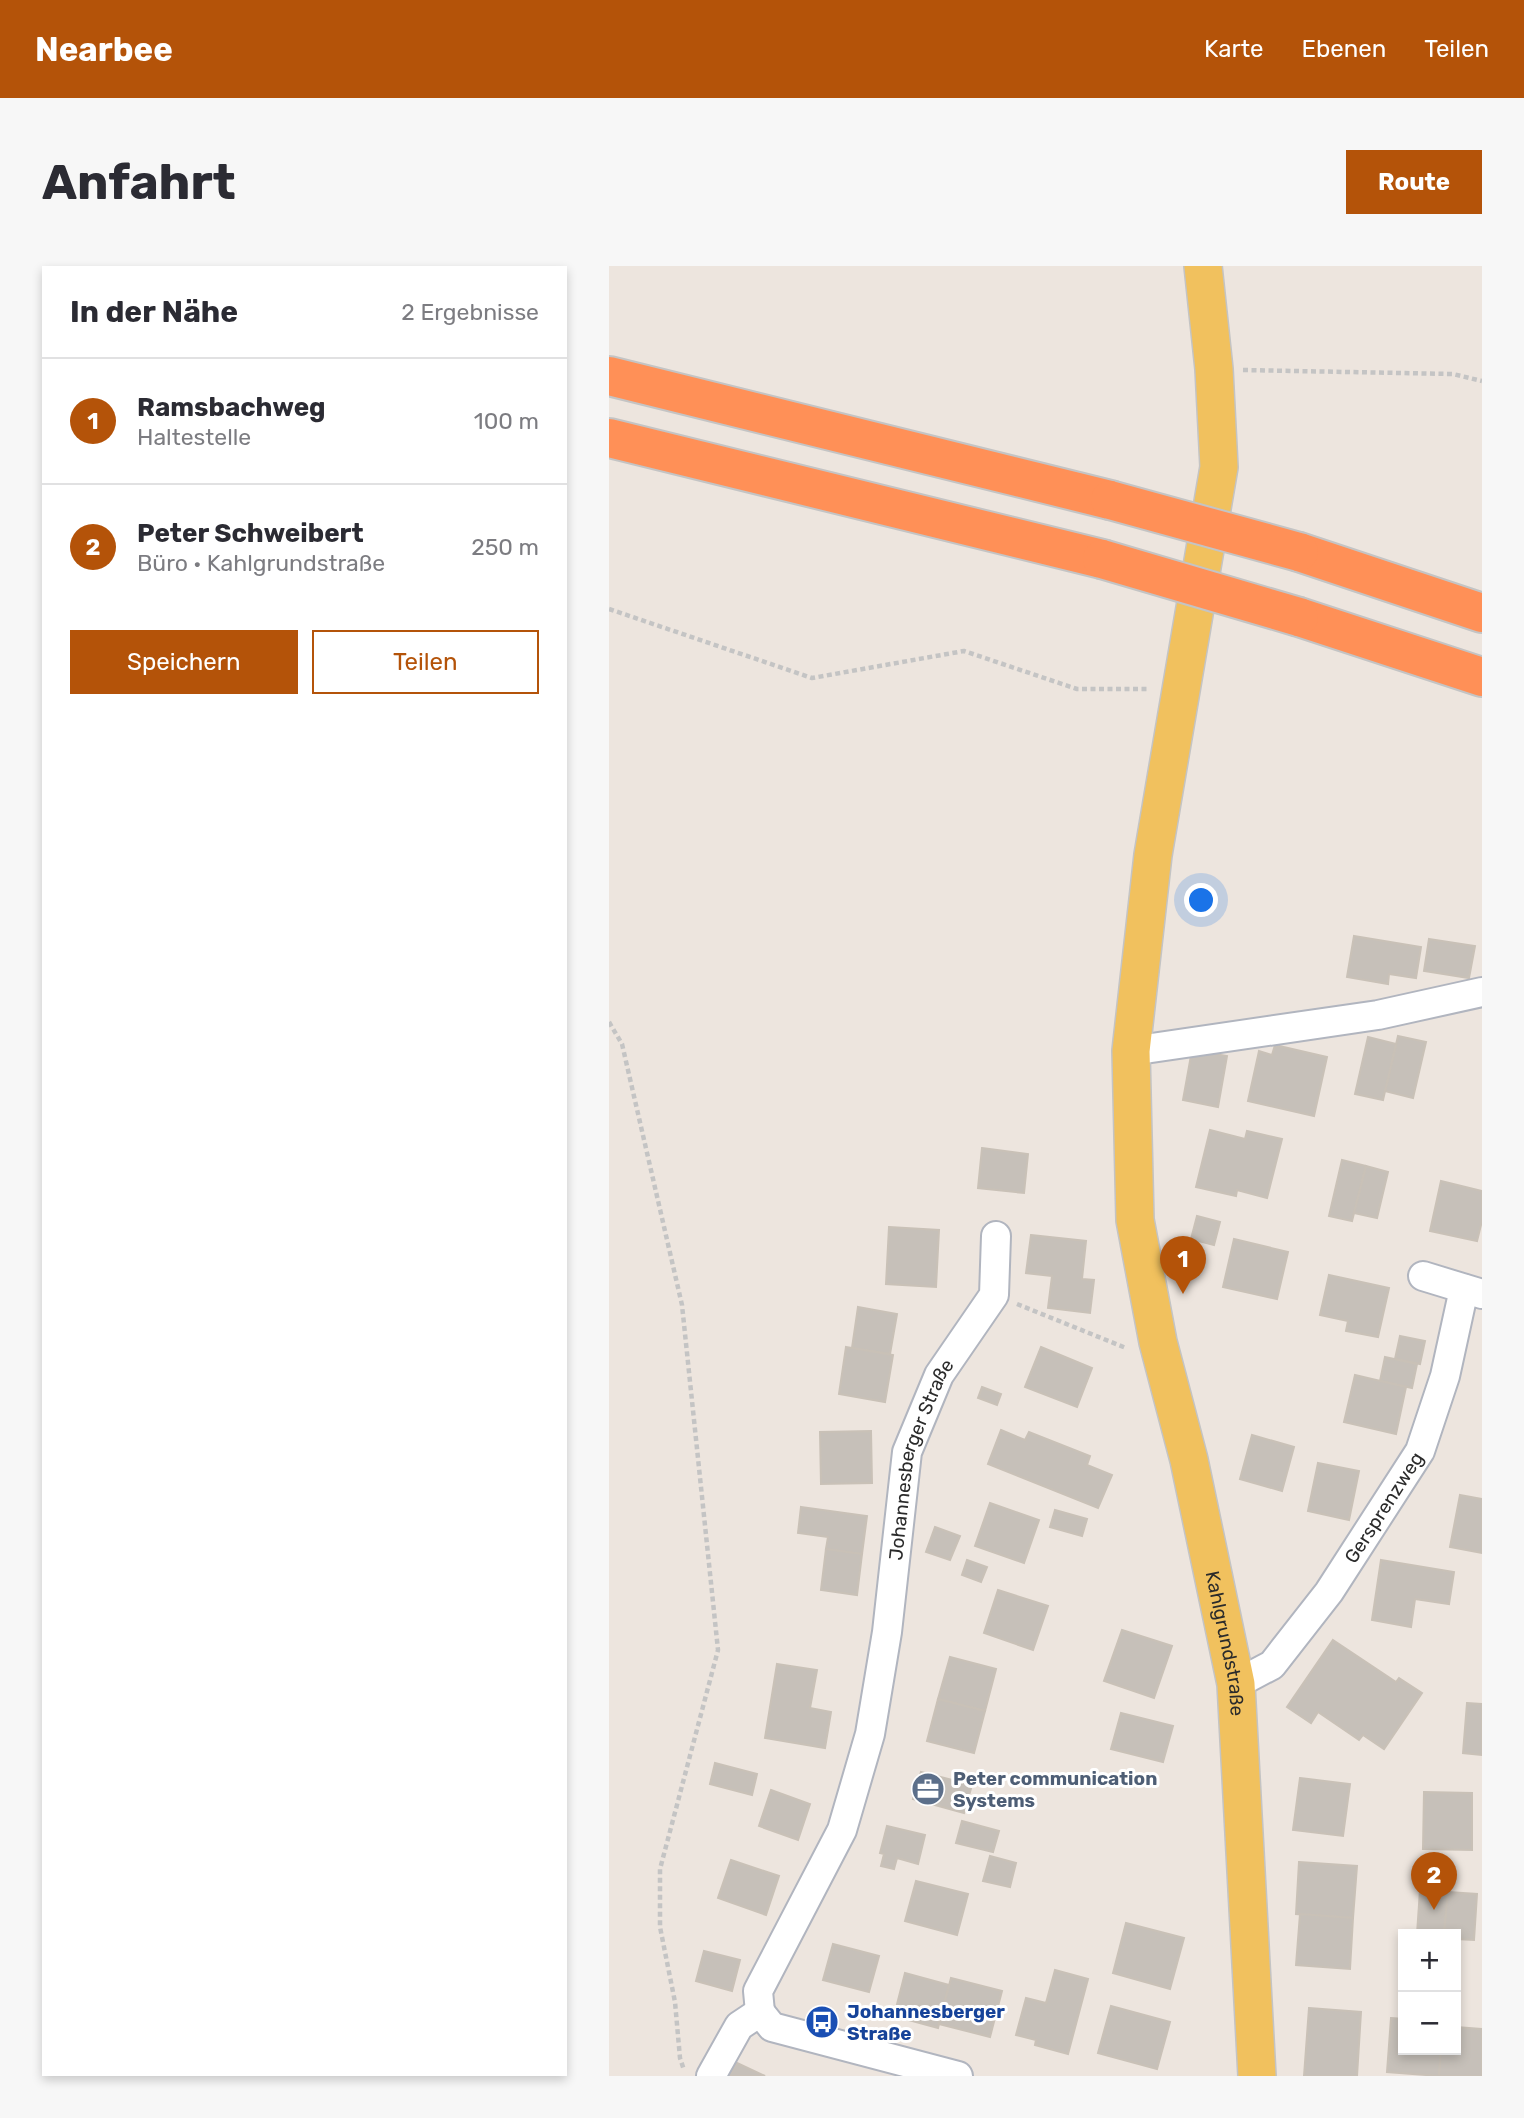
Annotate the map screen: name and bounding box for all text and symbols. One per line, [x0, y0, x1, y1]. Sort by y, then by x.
text: Nearbee [35, 30, 173, 69]
text: Karte [1204, 35, 1264, 63]
text: Ebenen [1302, 35, 1386, 63]
text: Teilen [1424, 35, 1489, 63]
button: Route [1346, 150, 1482, 214]
text: Anfahrt [42, 153, 236, 211]
text: In der Nähe [70, 294, 238, 330]
text: 2 Ergebnisse [401, 298, 539, 326]
text: Ramsbachweg [137, 392, 326, 423]
text: 1 [87, 407, 99, 435]
text: 100 m [474, 407, 539, 435]
text: Haltestelle [137, 423, 251, 451]
text: Peter Schweibert [137, 518, 364, 549]
text: 2 [86, 533, 100, 561]
text: 250 m [471, 533, 539, 561]
text: Büro · Kahlgrundstraße [137, 549, 385, 577]
button: Speichern [70, 630, 298, 694]
button: Teilen [312, 630, 539, 694]
your location [1184, 883, 1218, 917]
pin: 1 [1160, 1236, 1206, 1294]
street label: Johannesberger Straße [884, 1355, 959, 1562]
street label: Gersprenzweg [1340, 1448, 1428, 1568]
street label: Kahlgrundstraße [1201, 1569, 1249, 1717]
place label: Peter communication Systems [953, 1767, 1157, 1812]
office icon: Peter communication Systems [909, 1770, 947, 1808]
pin: 2 [1411, 1852, 1457, 1910]
map controls [1398, 1929, 1461, 2055]
button: + [1398, 1929, 1461, 1992]
button: − [1398, 1992, 1461, 2055]
place label: Johannesberger Straße [847, 2000, 1005, 2045]
bus stop icon: Johannesberger Straße [803, 2003, 841, 2041]

